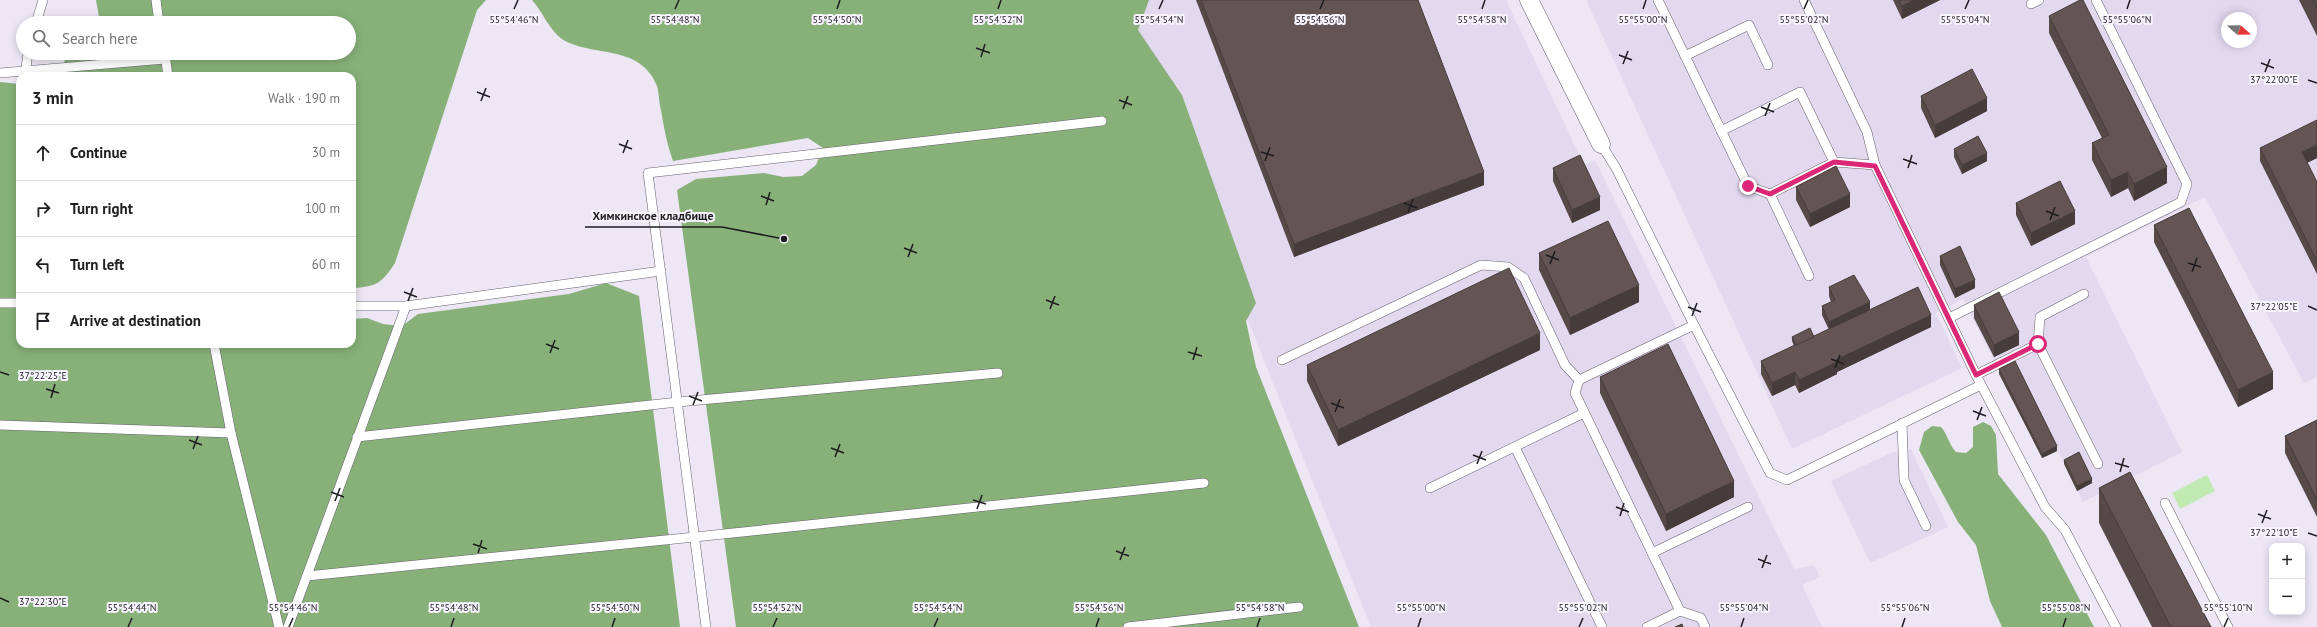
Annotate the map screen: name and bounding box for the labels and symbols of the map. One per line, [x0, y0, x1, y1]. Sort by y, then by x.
north arrow [2221, 12, 2257, 48]
text: 55°54'46"N [489, 13, 539, 26]
text: 55°54'48"N [650, 13, 700, 26]
text: 55°54'50"N [812, 13, 862, 26]
text: 55°54'52"N [973, 13, 1023, 26]
text: 55°54'54"N [1134, 13, 1184, 26]
text: 55°54'56"N [1295, 13, 1345, 26]
text: 55°54'58"N [1457, 13, 1507, 26]
text: 55°55'00"N [1618, 13, 1668, 26]
text: 55°55'02"N [1779, 13, 1829, 26]
text: 55°55'04"N [1940, 13, 1990, 26]
text: 55°55'06"N [2102, 13, 2152, 26]
text: 37°22'00"E [2250, 73, 2298, 86]
route end [1739, 177, 1757, 195]
callout: Химкинское кладбище [585, 203, 722, 227]
text: Химкинское кладбище [592, 208, 714, 223]
text: 37°22'05"E [2250, 300, 2298, 313]
route start [2029, 335, 2047, 353]
text: 37°22'25"E [19, 369, 67, 382]
text: 37°22'10"E [2250, 526, 2298, 539]
text: 37°22'30"E [19, 595, 67, 608]
text: 55°54'44"N [107, 601, 157, 614]
text: 55°54'46"N [268, 601, 318, 614]
text: 55°54'48"N [429, 601, 479, 614]
text: 55°54'50"N [590, 601, 640, 614]
text: 55°54'52"N [752, 601, 802, 614]
text: 55°54'54"N [913, 601, 963, 614]
text: 55°54'56"N [1074, 601, 1124, 614]
text: 55°54'58"N [1235, 601, 1285, 614]
text: 55°55'00"N [1396, 601, 1446, 614]
text: 55°55'02"N [1558, 601, 1608, 614]
text: 55°55'04"N [1719, 601, 1769, 614]
text: 55°55'06"N [1880, 601, 1930, 614]
text: 55°55'08"N [2041, 601, 2091, 614]
text: 55°55'10"N [2203, 601, 2253, 614]

